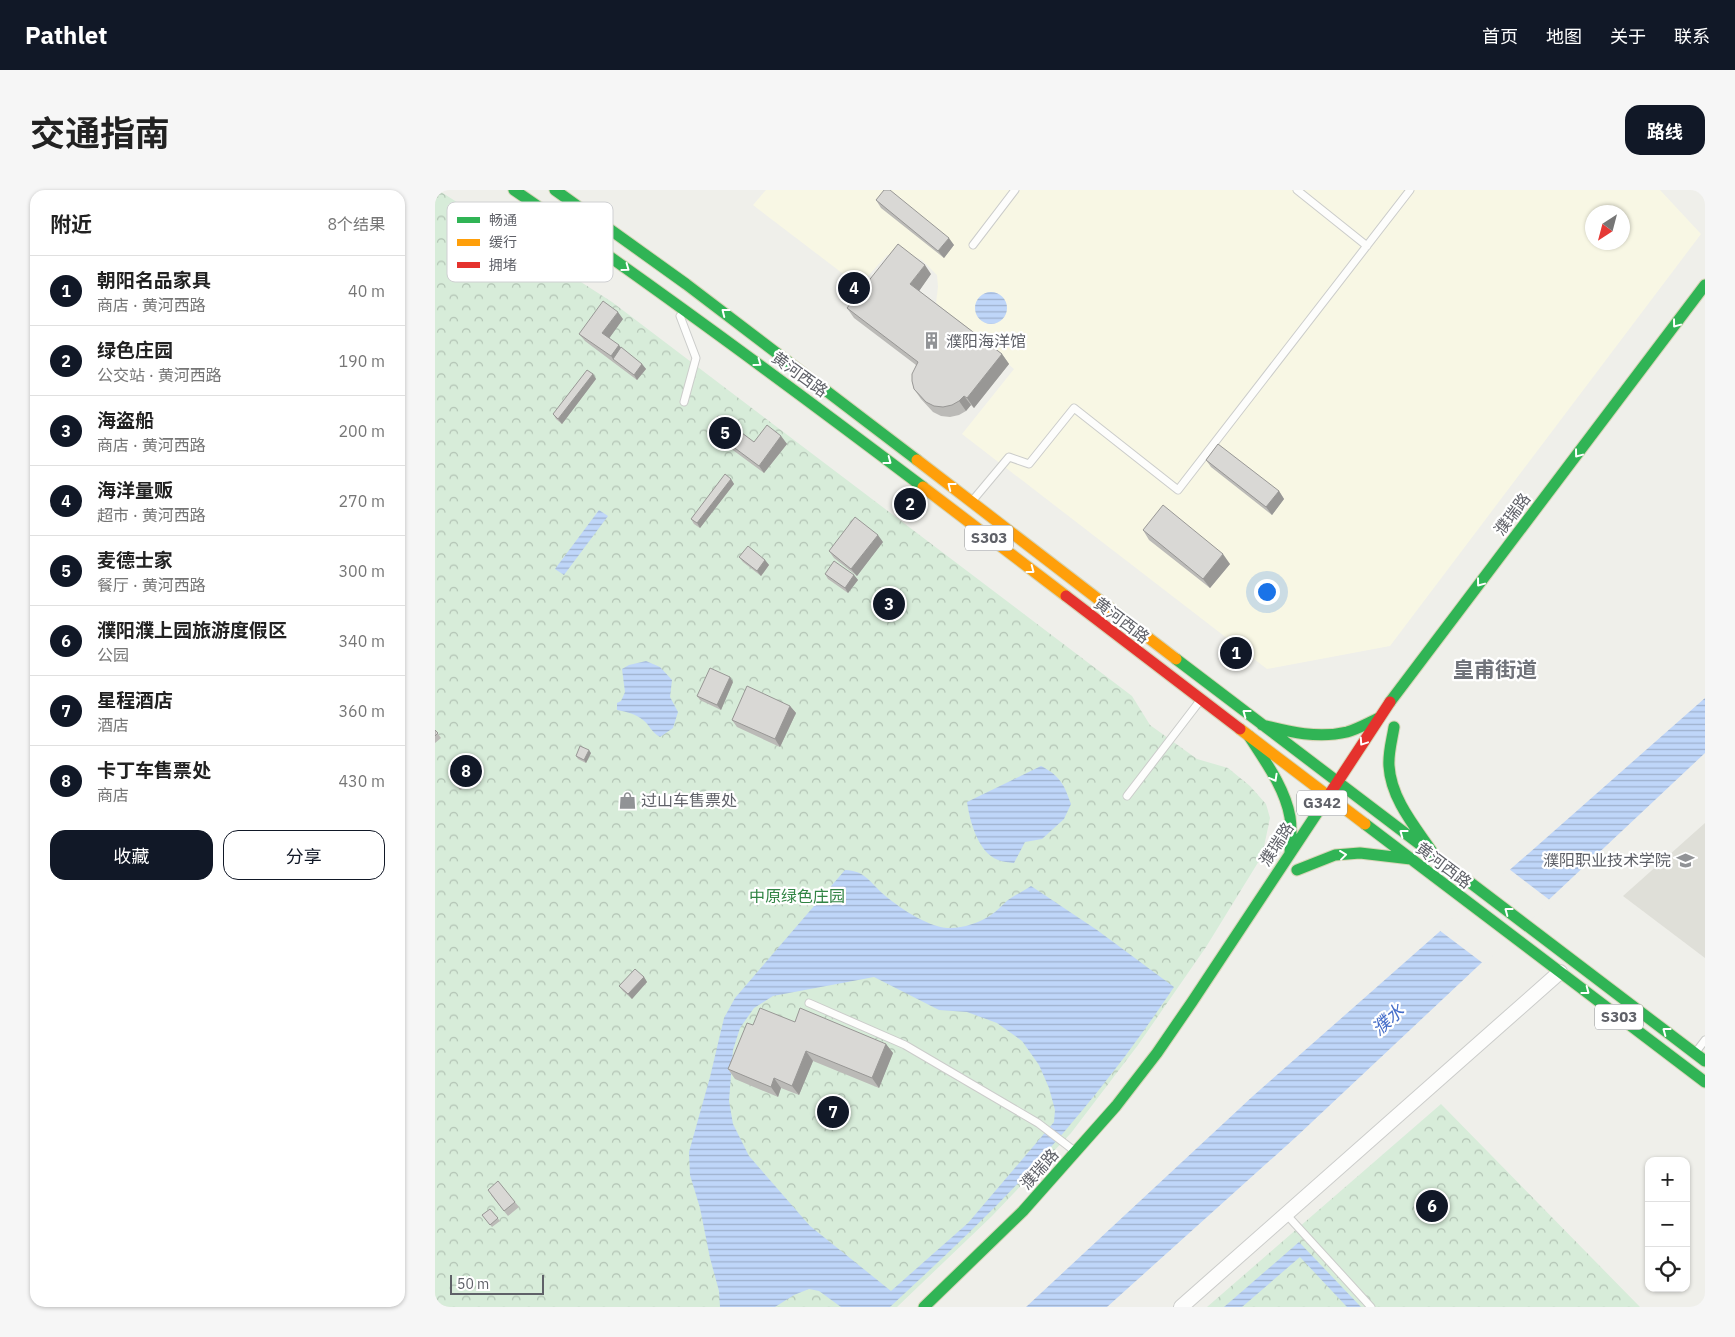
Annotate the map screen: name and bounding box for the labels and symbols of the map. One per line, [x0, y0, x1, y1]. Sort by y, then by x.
legend [447, 202, 613, 282]
north arrow [1585, 205, 1630, 250]
text: 畅通 [489, 211, 517, 229]
text: 缓行 [489, 233, 517, 251]
text: 拥堵 [489, 256, 517, 274]
one-way arrow [620, 262, 629, 270]
pin: 4 [838, 269, 870, 307]
one-way arrow [722, 310, 731, 318]
one-way arrow [1673, 318, 1681, 327]
building icon: 濮阳海洋馆 [922, 331, 942, 351]
place label: 濮阳海洋馆 [946, 331, 1026, 351]
street label: 黄河西路 [768, 347, 832, 401]
one-way arrow [752, 357, 761, 367]
pin: 5 [709, 414, 741, 452]
one-way arrow [1575, 448, 1584, 458]
one-way arrow [882, 455, 892, 464]
one-way arrow [948, 484, 957, 492]
pin: 2 [894, 485, 926, 523]
street label: 濮瑞路 [1490, 489, 1534, 539]
road number: S303 [965, 526, 1013, 550]
one-way arrow [1025, 564, 1035, 573]
one-way arrow [1477, 577, 1486, 587]
your location [1254, 579, 1280, 605]
pin: 3 [873, 585, 905, 623]
street label: 黄河西路 [1090, 593, 1154, 647]
pin: 1 [1220, 634, 1252, 672]
district label: 皇甫街道 [1453, 655, 1537, 683]
one-way arrow [1242, 710, 1252, 719]
one-way arrow [1360, 737, 1369, 746]
pin: 8 [450, 752, 482, 790]
one-way arrow [1267, 773, 1277, 782]
shop icon: 过山车售票处 [617, 790, 637, 810]
place label: 过山车售票处 [641, 790, 737, 810]
road number: G342 [1297, 790, 1347, 816]
street label: 濮瑞路 [1255, 818, 1297, 870]
one-way arrow [1400, 830, 1409, 838]
street label: 黄河西路 [1412, 838, 1476, 892]
one-way arrow [1339, 850, 1347, 861]
place label: 濮阳职业技术学院 [1543, 850, 1671, 870]
school or university icon: 濮阳职业技术学院 [1675, 850, 1695, 870]
park label: 中原绿色庄园 [749, 886, 845, 906]
one-way arrow [1505, 909, 1514, 917]
one-way arrow [1580, 986, 1589, 994]
water label: 濮水 [1367, 998, 1409, 1040]
road number: S303 [1595, 1004, 1643, 1030]
one-way arrow [1662, 1028, 1672, 1037]
pin: 7 [817, 1093, 849, 1131]
street label: 濮瑞路 [1016, 1144, 1062, 1194]
pin: 6 [1416, 1187, 1448, 1225]
scale bar [450, 1272, 544, 1295]

